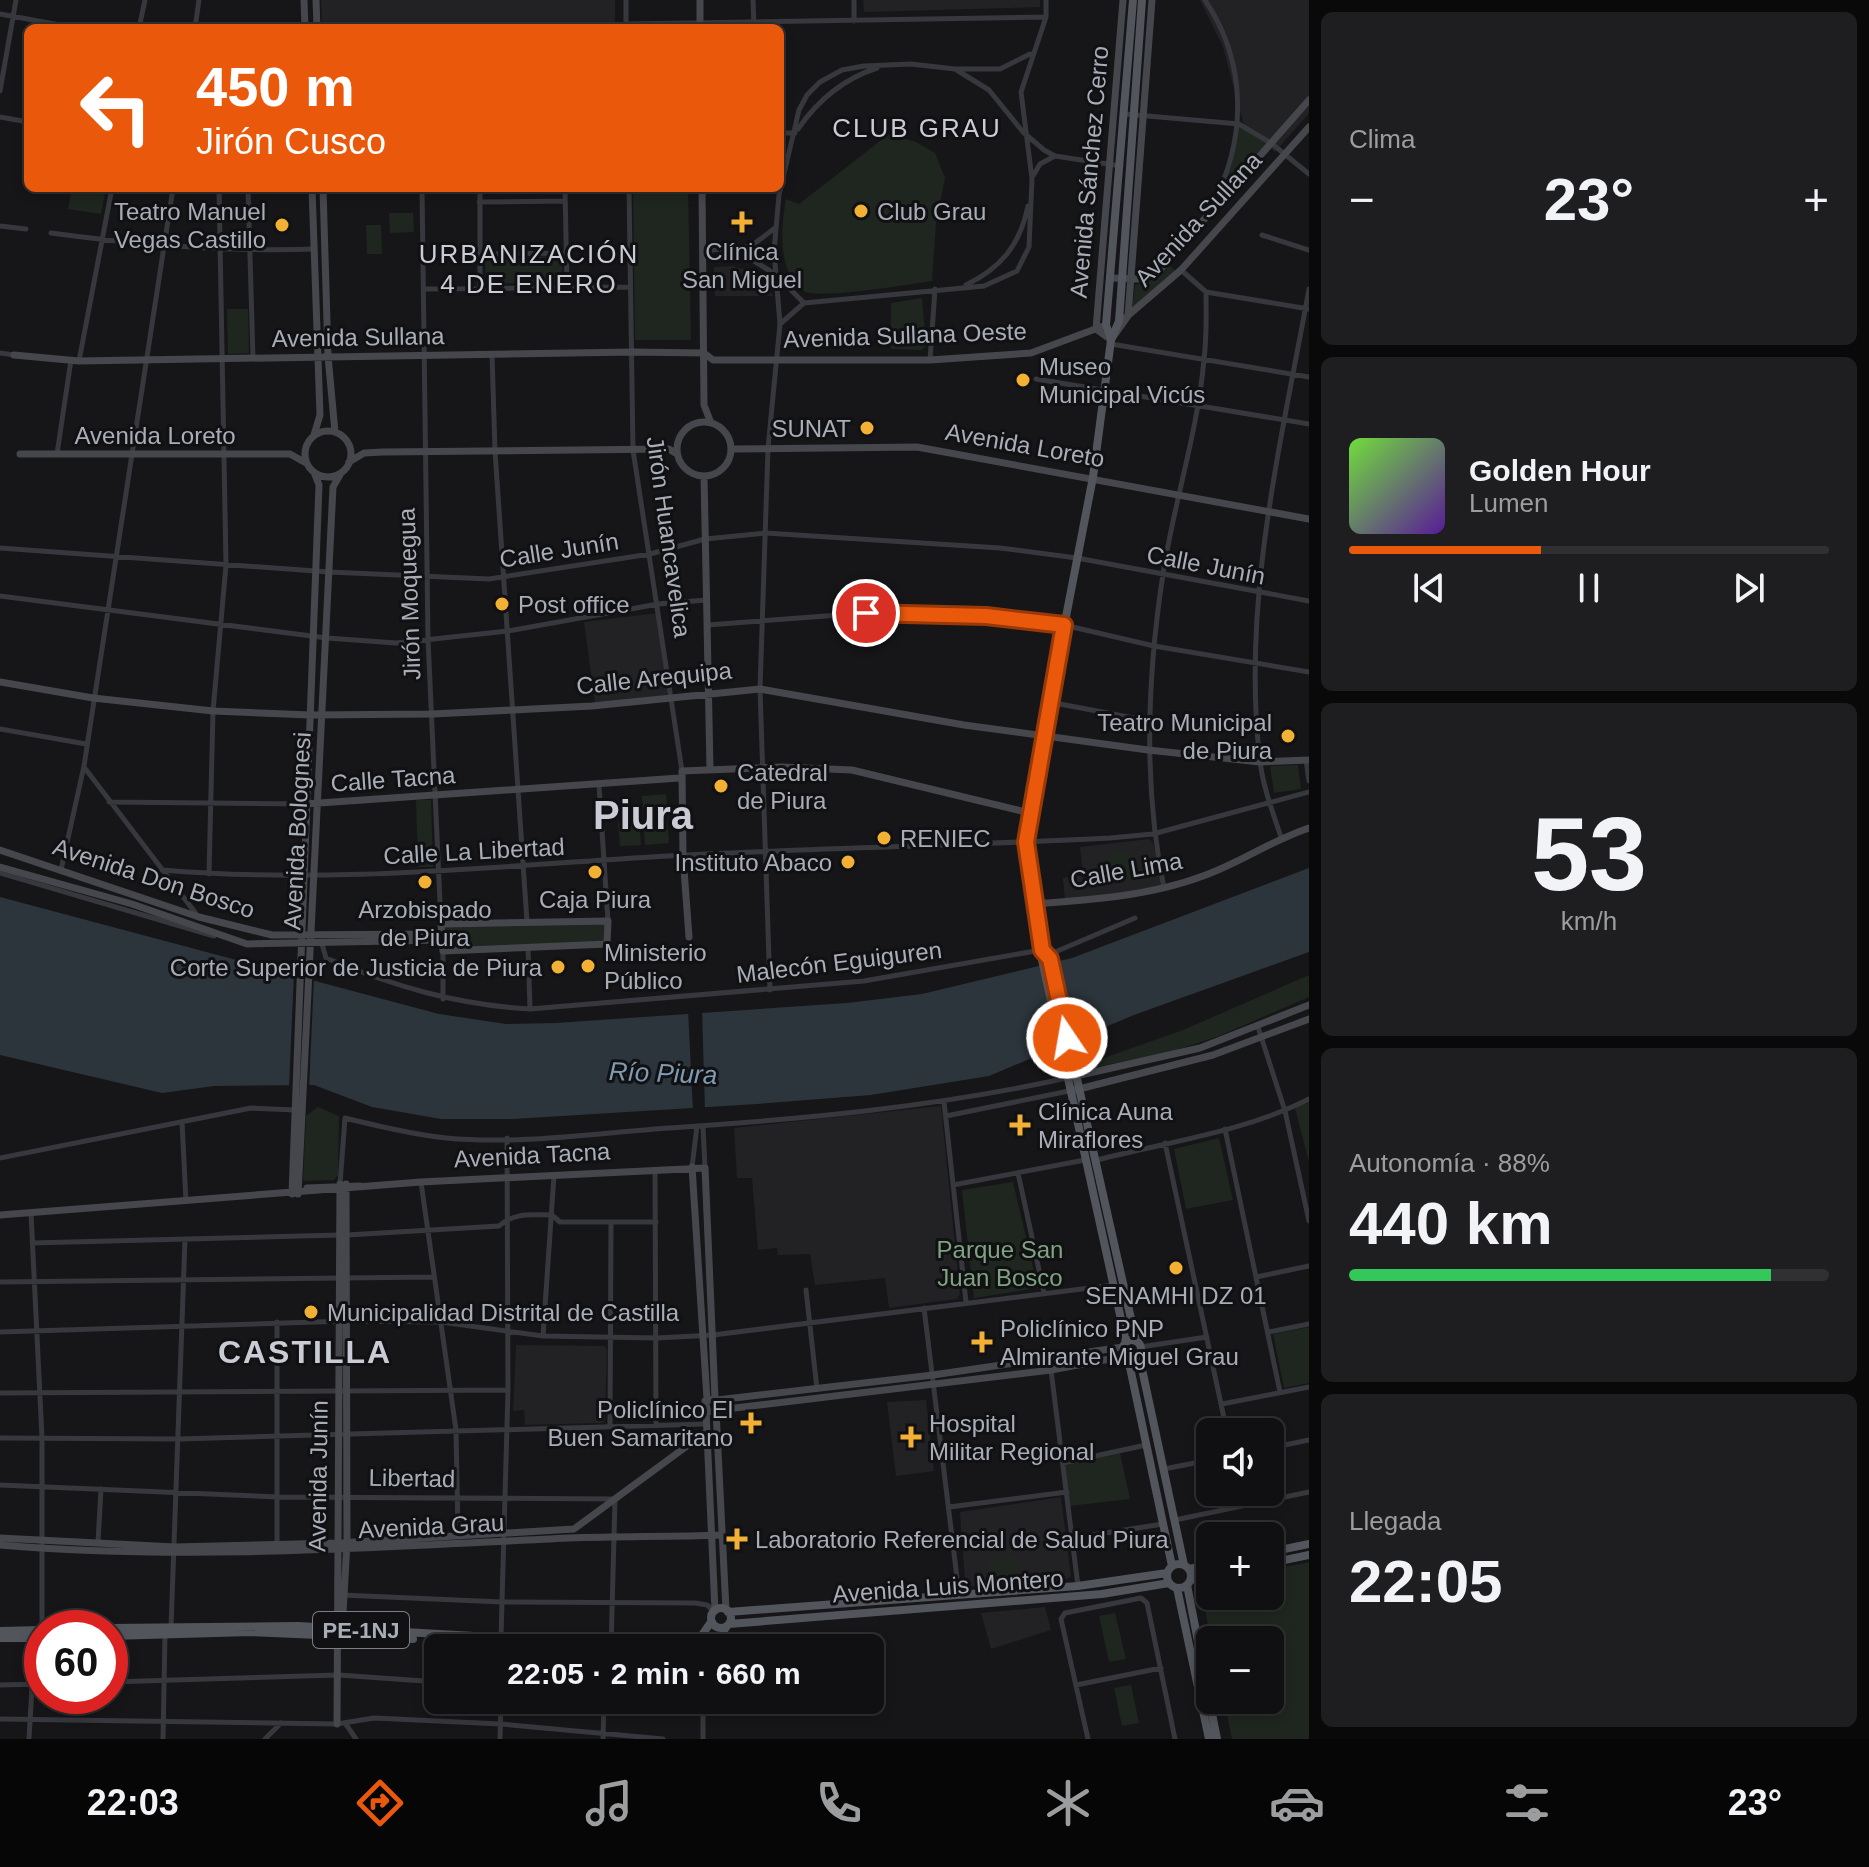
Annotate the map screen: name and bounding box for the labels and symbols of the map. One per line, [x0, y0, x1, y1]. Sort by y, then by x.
street label: Avenida Sánchez Cerro [1065, 45, 1113, 299]
district label: CLUB GRAU [832, 113, 1002, 143]
street label: Avenida Sullana [1129, 146, 1267, 291]
place label: Teatro Manuel Vegas Castillo [114, 198, 266, 253]
place label: Club Grau [877, 198, 986, 225]
marker: Club Grau [852, 202, 870, 220]
marker: Clínica San Miguel [731, 211, 753, 233]
marker: Teatro Manuel Vegas Castillo [273, 216, 291, 234]
place label: Clínica San Miguel [682, 238, 802, 293]
district label: URBANIZACIÓN 4 DE ENERO [419, 239, 639, 299]
street label: Avenida Sullana Oeste [783, 317, 1027, 353]
street label: Avenida Sullana [271, 322, 445, 352]
place label: Museo Municipal Vicús [1039, 353, 1205, 408]
marker: Museo Municipal Vicús [1014, 371, 1032, 389]
place label: SUNAT [771, 415, 851, 442]
street label: Avenida Loreto [943, 418, 1107, 472]
marker: SUNAT [858, 419, 876, 437]
street label: Avenida Loreto [74, 422, 236, 449]
street label: Jirón Huancavelica [642, 435, 697, 640]
street label: Jirón Moquegua [392, 507, 425, 680]
street label: Calle Junín [498, 527, 620, 573]
street label: Calle Junín [1144, 540, 1268, 590]
pin [832, 579, 900, 647]
place label: Post office [518, 591, 630, 618]
marker: Post office [493, 595, 511, 613]
street label: Calle Arequipa [575, 656, 734, 700]
place label: Teatro Municipal de Piura [1097, 709, 1273, 764]
marker: Teatro Municipal de Piura [1279, 727, 1297, 745]
street label: Avenida Bolognesi [278, 731, 316, 931]
place label: Catedral de Piura [737, 759, 828, 814]
street label: Calle Tacna [330, 761, 457, 797]
marker: Catedral de Piura [712, 777, 730, 795]
district label: Piura [593, 793, 694, 837]
place label: RENIEC [900, 825, 991, 852]
marker: RENIEC [875, 829, 893, 847]
street label: Avenida Don Bosco [50, 833, 258, 923]
street label: Calle La Libertad [383, 833, 565, 869]
street label: Calle Lima [1068, 847, 1185, 893]
place label: Instituto Abaco [675, 849, 832, 876]
marker: Instituto Abaco [839, 853, 857, 871]
marker: Caja Piura [586, 863, 604, 881]
marker: Arzobispado de Piura [416, 873, 434, 891]
place label: Caja Piura [539, 886, 652, 913]
place label: Arzobispado de Piura [358, 896, 492, 951]
street label: Malecón Eguiguren [735, 936, 943, 988]
place label: Ministerio Público [604, 939, 707, 994]
place label: Corte Superior de Justicia de Piura [170, 954, 543, 981]
marker: Ministerio Público [579, 957, 597, 975]
marker: Corte Superior de Justicia de Piura [549, 958, 567, 976]
position arrow [1025, 996, 1109, 1080]
water label: Río Piura [608, 1056, 718, 1090]
place label: Clínica Auna Miraflores [1038, 1098, 1173, 1153]
marker: Clínica Auna Miraflores [1009, 1114, 1031, 1136]
street label: Avenida Tacna [453, 1137, 612, 1173]
park label: Parque San Juan Bosco [937, 1236, 1063, 1291]
marker: SENAMHI DZ 01 [1167, 1259, 1185, 1277]
place label: SENAMHI DZ 01 [1085, 1282, 1267, 1309]
place label: Municipalidad Distrital de Castilla [327, 1299, 680, 1326]
marker: Municipalidad Distrital de Castilla [302, 1303, 320, 1321]
place label: Policlínico PNP Almirante Miguel Grau [1000, 1315, 1239, 1370]
marker: Policlínico PNP Almirante Miguel Grau [971, 1331, 993, 1353]
district label: CASTILLA [218, 1334, 392, 1370]
place label: Policlínico El Buen Samaritano [548, 1396, 733, 1451]
street label: Avenida Junín [303, 1400, 333, 1552]
place label: Hospital Militar Regional [929, 1410, 1094, 1465]
marker: Policlínico El Buen Samaritano [740, 1412, 762, 1434]
marker: Hospital Militar Regional [900, 1426, 922, 1448]
street label: Libertad [368, 1464, 456, 1492]
street label: Avenida Grau [357, 1509, 505, 1543]
place label: Laboratorio Referencial de Salud Piura [755, 1526, 1169, 1553]
marker: Laboratorio Referencial de Salud Piura [726, 1528, 748, 1550]
street label: Avenida Luis Montero [831, 1564, 1065, 1608]
speed limit sign: 60 [24, 1610, 128, 1714]
road number: PE-1NJ [313, 1612, 409, 1648]

